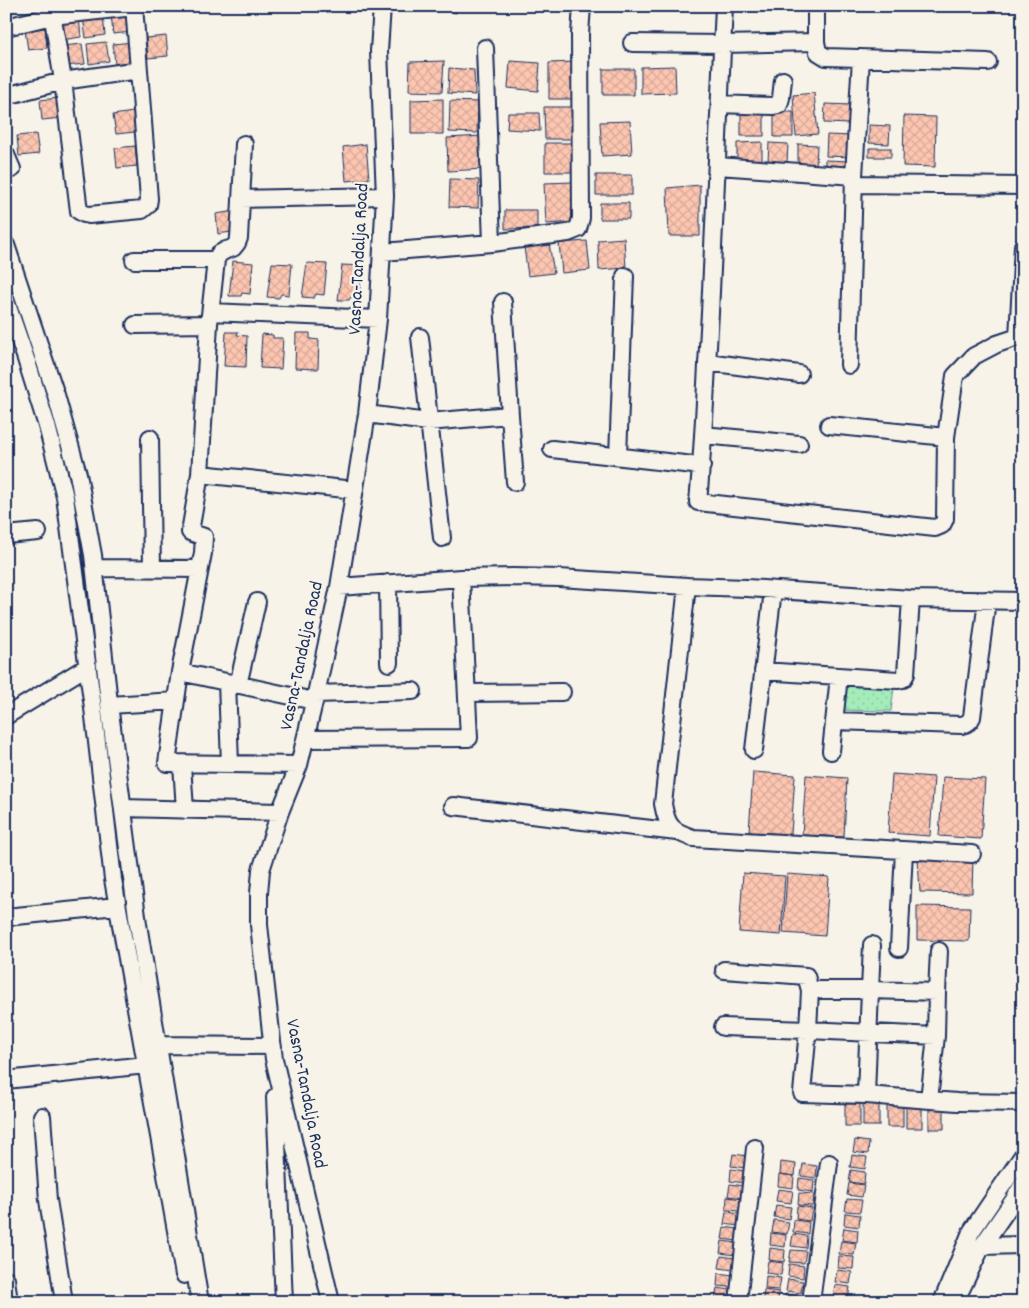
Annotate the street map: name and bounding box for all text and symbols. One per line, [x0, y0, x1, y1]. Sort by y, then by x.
street label: Vasna-Tandalja Road [343, 183, 377, 335]
street label: Vasna-Tandalja Road [274, 579, 332, 733]
street label: Vasna-Tandalja Road [277, 1017, 333, 1171]

